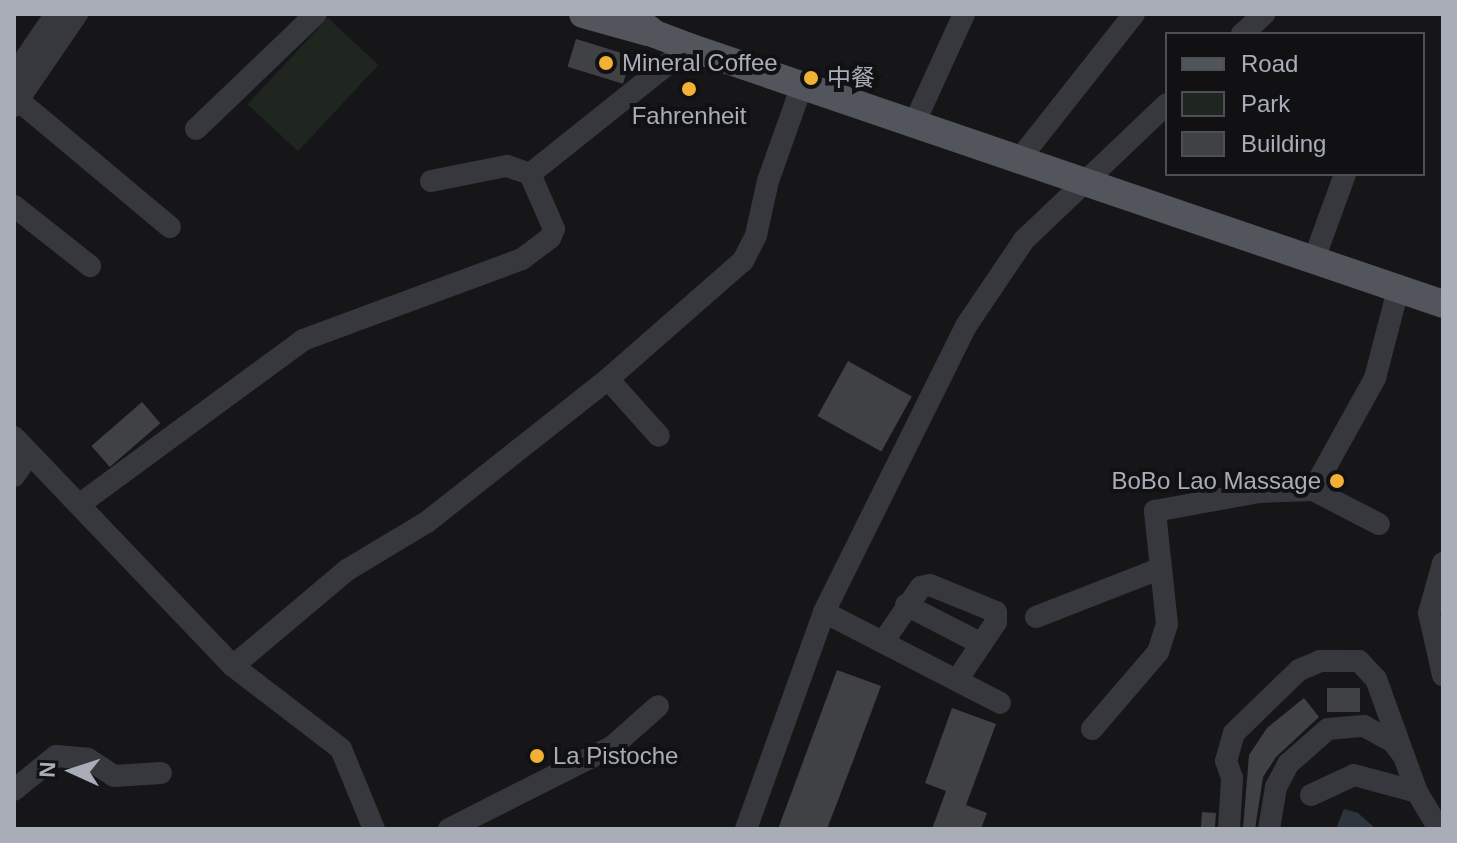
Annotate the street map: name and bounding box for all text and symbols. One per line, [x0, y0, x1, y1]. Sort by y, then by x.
legend [1165, 32, 1425, 176]
place label: Mineral Coffee [622, 49, 778, 77]
text: Road [1241, 50, 1298, 77]
marker: Mineral Coffee [597, 54, 615, 72]
place label: 中餐 [827, 64, 875, 92]
marker: 中餐 [802, 69, 820, 87]
marker: Fahrenheit [680, 80, 698, 98]
text: Park [1241, 90, 1290, 117]
place label: Fahrenheit [632, 102, 746, 130]
text: Building [1241, 130, 1326, 157]
place label: BoBo Lao Massage [1112, 467, 1321, 495]
marker: BoBo Lao Massage [1328, 472, 1346, 490]
north arrow [32, 731, 112, 811]
place label: La Pistoche [553, 742, 678, 770]
marker: La Pistoche [528, 747, 546, 765]
text: N [35, 761, 60, 778]

